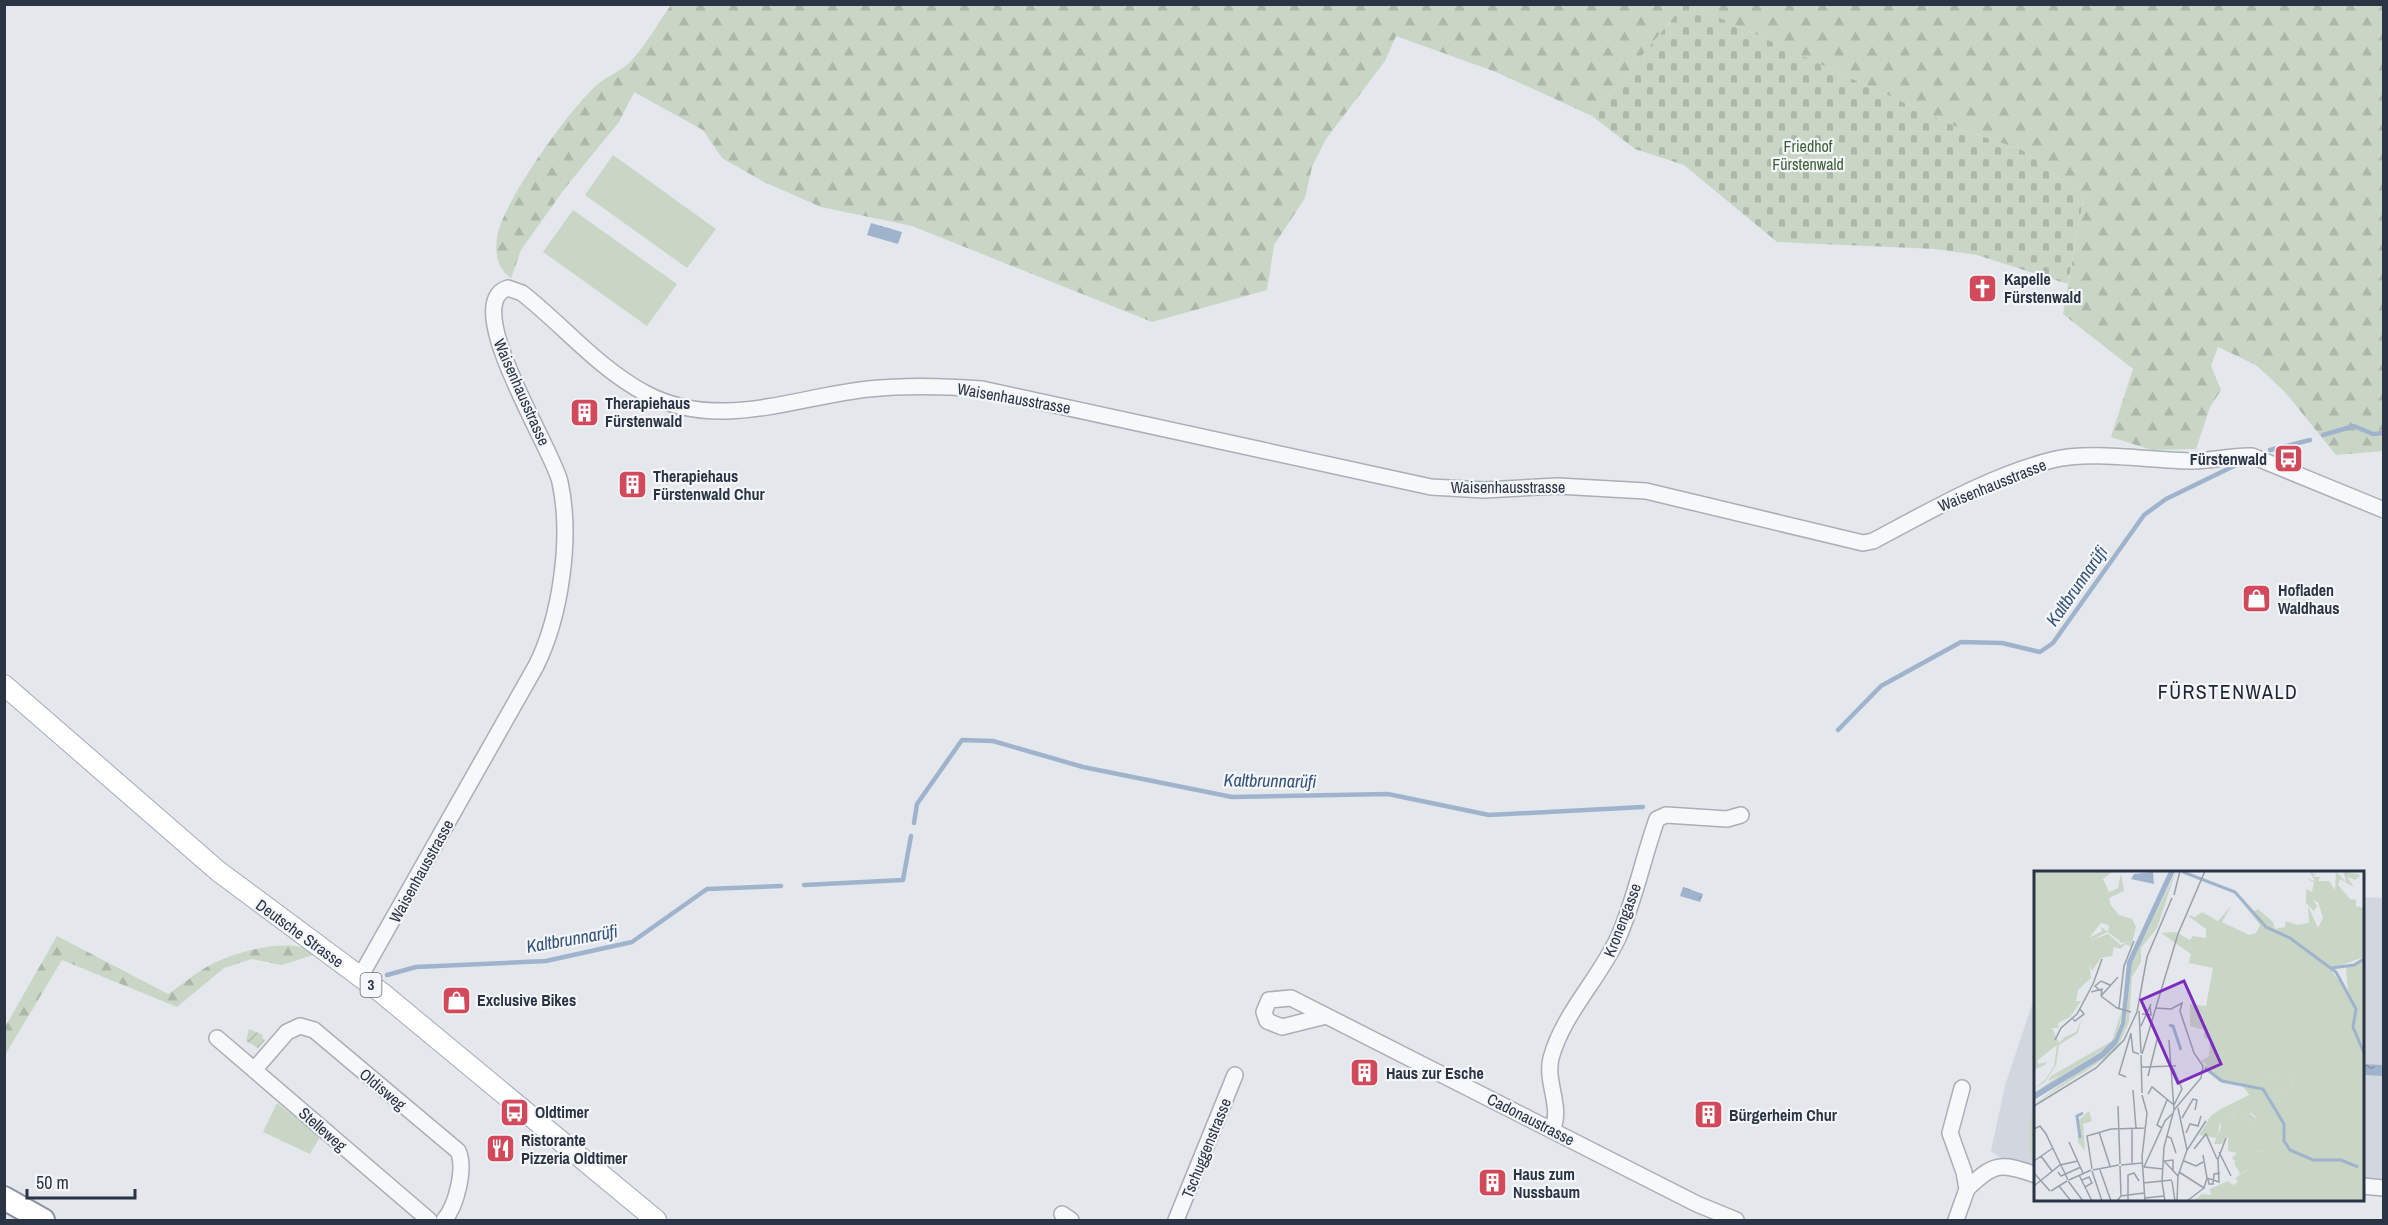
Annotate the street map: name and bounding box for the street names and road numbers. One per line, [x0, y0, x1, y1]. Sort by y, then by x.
street label: Waisenhausstrasse [489, 335, 555, 449]
street label: Waisenhausstrasse [956, 377, 1072, 419]
street label: Waisenhausstrasse [1935, 453, 2049, 517]
street label: Waisenhausstrasse [1451, 476, 1565, 498]
street label: Waisenhausstrasse [384, 815, 458, 927]
street label: Kronengasse [1598, 880, 1646, 960]
street label: Deutsche Strasse [252, 894, 348, 972]
road number: 3 [360, 973, 382, 997]
street label: Oldisweg [355, 1063, 412, 1115]
street label: Cadonaustrasse [1483, 1088, 1579, 1150]
street label: Tschuggenstrasse [1176, 1095, 1236, 1201]
street label: Stelleweg [294, 1102, 352, 1156]

